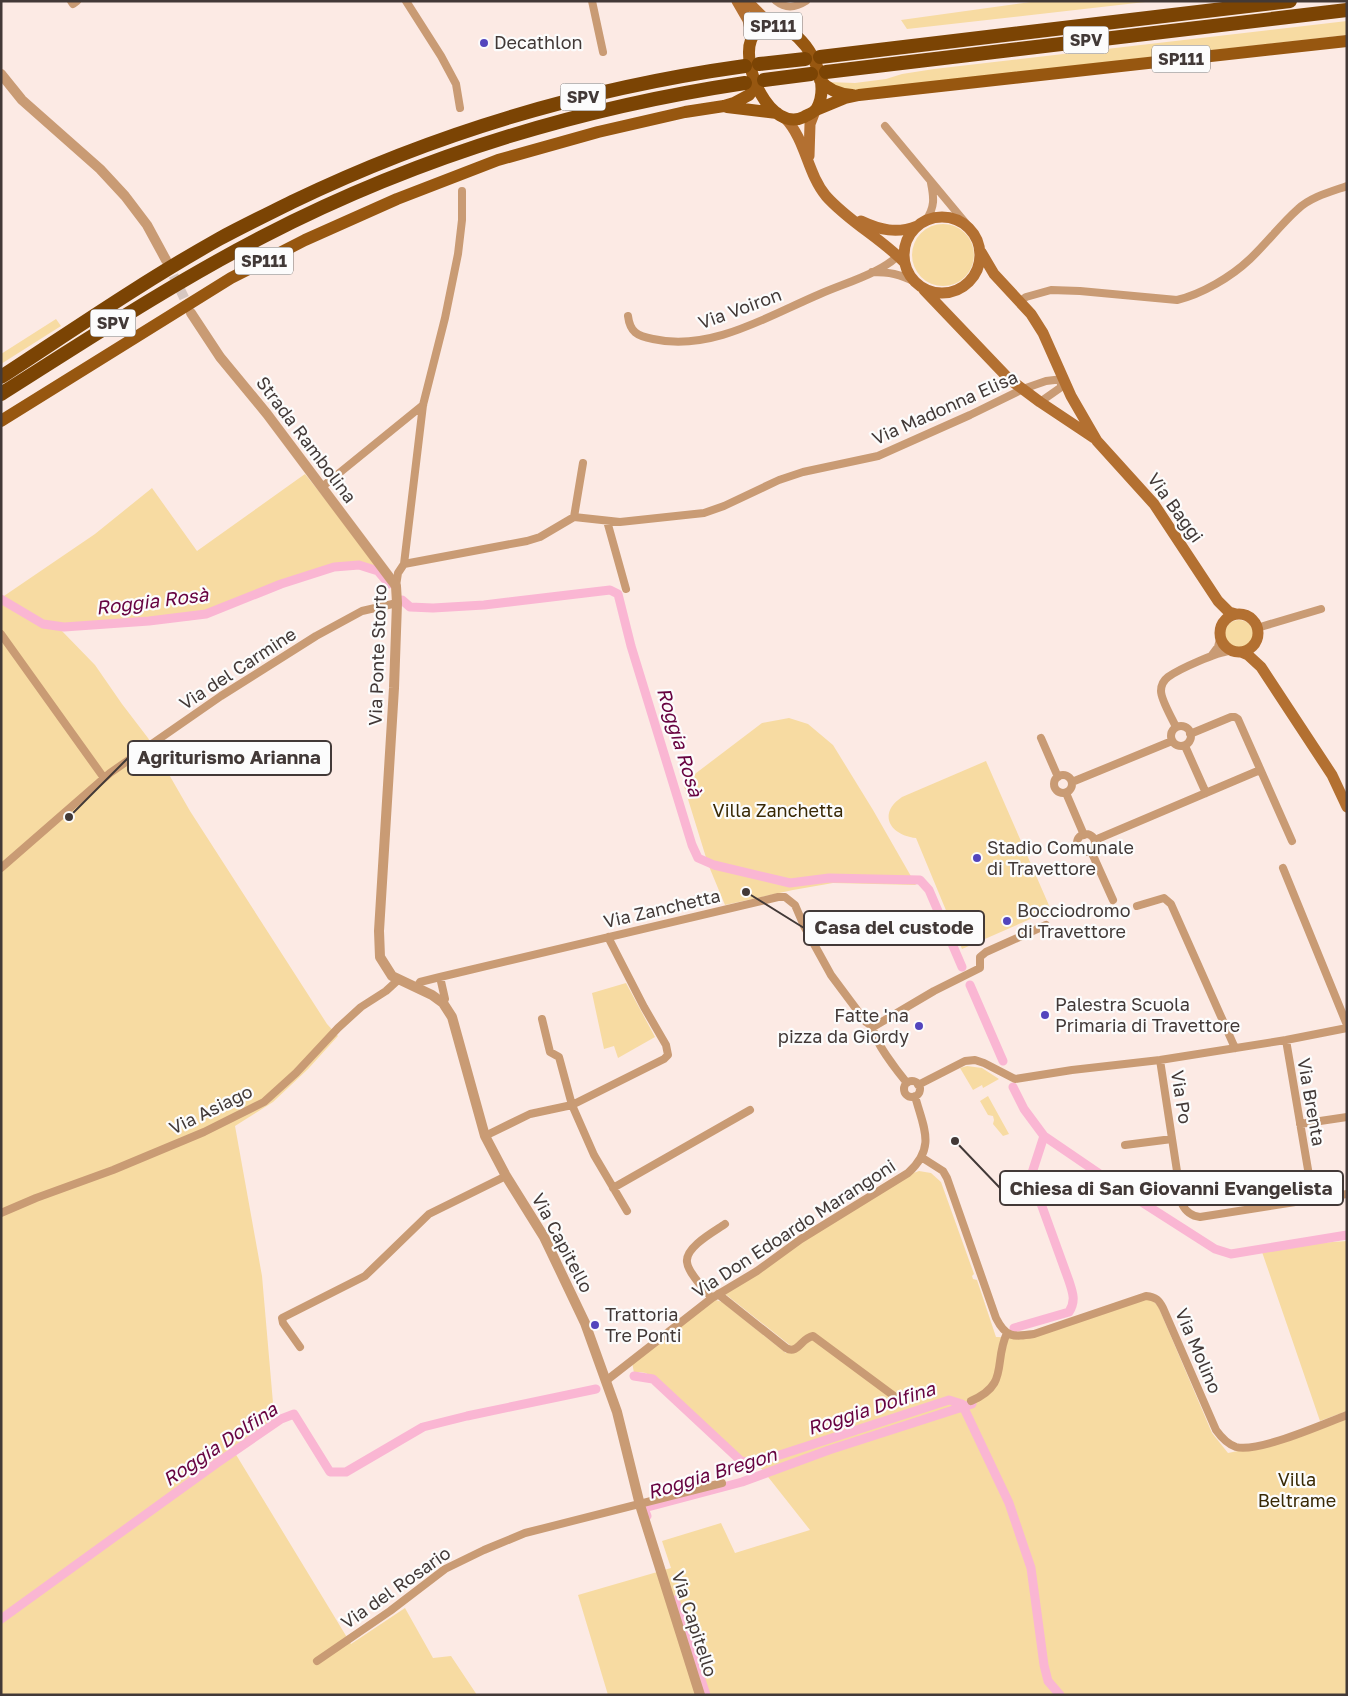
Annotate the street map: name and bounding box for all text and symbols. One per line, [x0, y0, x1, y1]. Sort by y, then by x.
road number: SP111 [744, 12, 802, 40]
road number: SPV [1064, 26, 1108, 54]
place label: Decathlon [494, 31, 583, 53]
marker: Decathlon [478, 37, 490, 49]
road number: SP111 [1152, 46, 1210, 72]
road number: SPV [560, 84, 606, 110]
road number: SP111 [235, 248, 293, 274]
street label: Via Voiron [695, 283, 784, 333]
road number: SPV [90, 309, 136, 336]
street label: Via Madonna Elisa [868, 365, 1021, 449]
street label: Strada Rambolina [252, 372, 362, 507]
street label: Via Baggi [1143, 468, 1208, 547]
water label: Roggia Rosà [94, 582, 211, 619]
street label: Via Ponte Storto [364, 584, 390, 726]
street label: Via del Carmine [175, 622, 300, 714]
water label: Roggia Rosà [653, 684, 708, 800]
callout: Agriturismo Arianna [128, 741, 331, 775]
text: Agriturismo Arianna [137, 745, 321, 768]
park label: Villa Zanchetta [713, 799, 843, 821]
place label: Stadio Comunale di Travettore [987, 836, 1134, 879]
marker: Stadio Comunale di Travettore [971, 852, 983, 864]
street label: Via Zanchetta [601, 884, 722, 932]
place label: Bocciodromo di Travettore [1017, 899, 1131, 942]
callout: Casa del custode [804, 911, 984, 945]
text: Casa del custode [814, 915, 974, 938]
marker: Bocciodromo di Travettore [1001, 915, 1013, 927]
place label: Palestra Scuola Primaria di Travettore [1055, 993, 1240, 1036]
place label: Fatte 'na pizza da Giordy [778, 1004, 909, 1047]
marker: Palestra Scuola Primaria di Travettore [1039, 1009, 1051, 1021]
marker: Fatte 'na pizza da Giordy [913, 1020, 925, 1032]
street label: Via Brenta [1293, 1056, 1331, 1148]
street label: Via Po [1167, 1068, 1197, 1125]
street label: Via Asiago [165, 1080, 256, 1139]
street label: Via Don Edoardo Marangoni [688, 1154, 899, 1302]
callout: Chiesa di San Giovanni Evangelista [1000, 1171, 1343, 1205]
text: Chiesa di San Giovanni Evangelista [1010, 1176, 1332, 1199]
street label: Via Capitello [527, 1189, 598, 1296]
place label: Trattoria Tre Ponti [605, 1303, 682, 1346]
street label: Via Molino [1171, 1305, 1227, 1396]
marker: Trattoria Tre Ponti [589, 1319, 601, 1331]
water label: Roggia Dolfina [804, 1376, 939, 1439]
water label: Roggia Dolfina [158, 1396, 282, 1490]
water label: Roggia Bregon [645, 1442, 780, 1503]
park label: Villa Beltrame [1258, 1468, 1336, 1511]
street label: Via del Rosario [336, 1541, 454, 1633]
street label: Via Capitello [668, 1568, 722, 1679]

